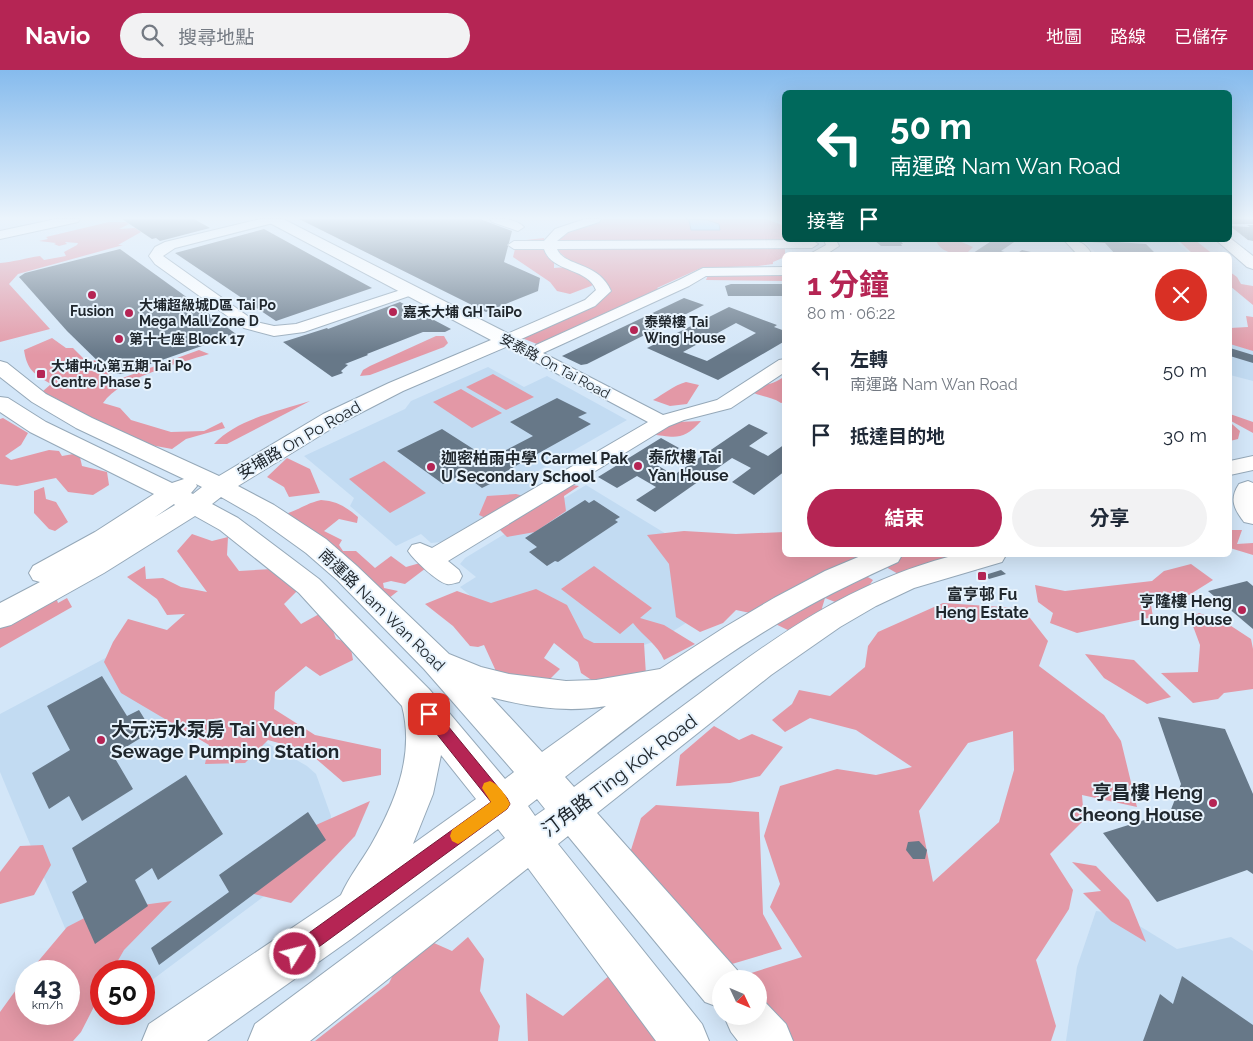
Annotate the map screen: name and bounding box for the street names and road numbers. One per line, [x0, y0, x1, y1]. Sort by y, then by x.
street label: 安泰路 On Tai Road [497, 330, 613, 402]
street label: 安埔路 On Po Road [234, 397, 364, 483]
street label: 南運路 Nam Wan Road [315, 545, 449, 675]
street label: 汀角路 Ting Kok Road [537, 709, 701, 841]

